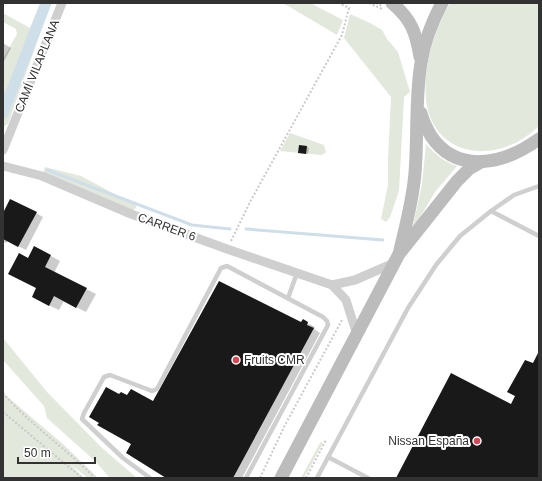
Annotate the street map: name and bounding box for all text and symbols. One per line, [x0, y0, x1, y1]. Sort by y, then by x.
street label: CAMÍ VILAPLANA [11, 17, 62, 114]
street label: CARRER 6 [136, 210, 198, 244]
place label: Fruits CMR [244, 353, 305, 367]
marker: Fruits CMR [231, 355, 241, 365]
place label: Nissan España [388, 434, 469, 448]
marker: Nissan España [472, 436, 482, 446]
scale bar [18, 439, 95, 465]
text: 50 m [24, 446, 51, 460]

